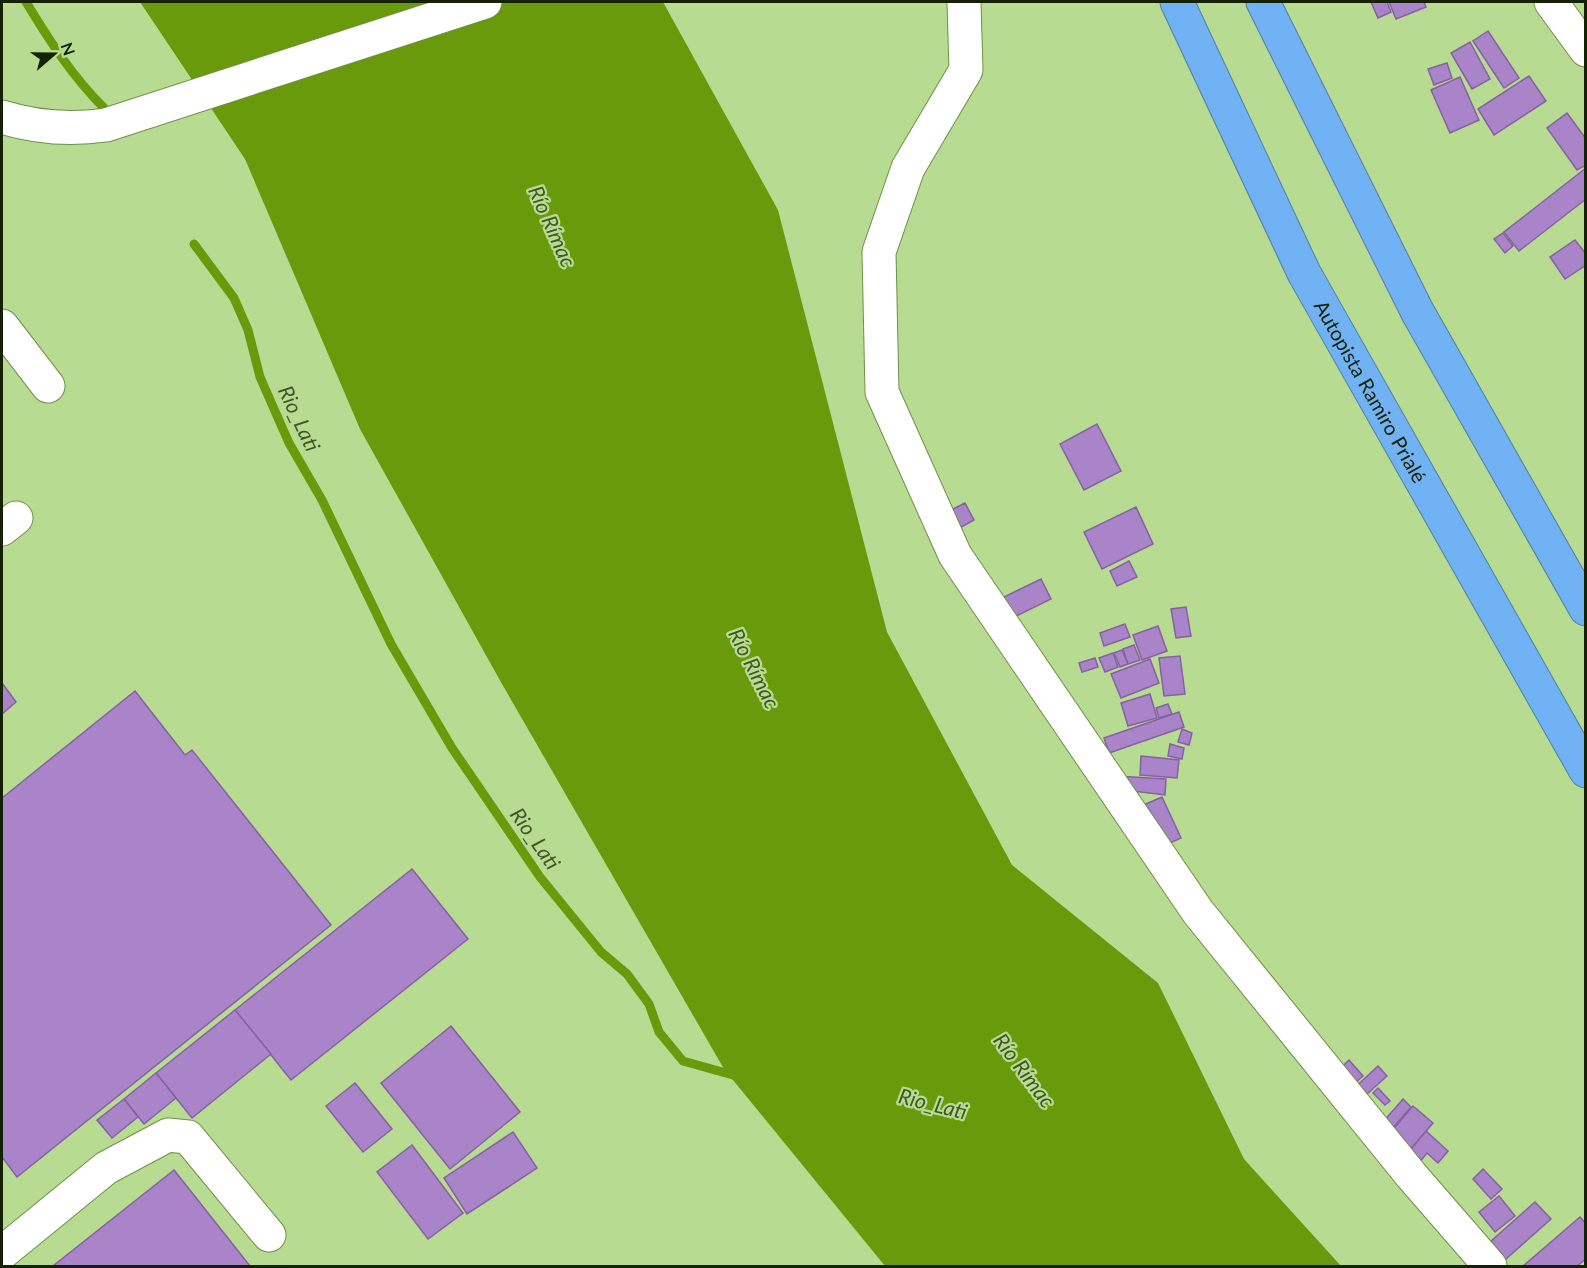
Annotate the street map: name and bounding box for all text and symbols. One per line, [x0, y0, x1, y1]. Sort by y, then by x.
north arrow [24, 24, 84, 84]
text: N [58, 40, 80, 58]
water label: Río Rímac [524, 181, 582, 271]
street label: Autopista Ramiro Prialé [1310, 296, 1432, 487]
water label: Rio_Lati [274, 381, 326, 455]
water label: Río Rímac [724, 624, 786, 713]
water label: Rio_Lati [506, 802, 566, 874]
water label: Río Rímac [989, 1028, 1061, 1112]
water label: Rio_Lati [896, 1082, 970, 1124]

